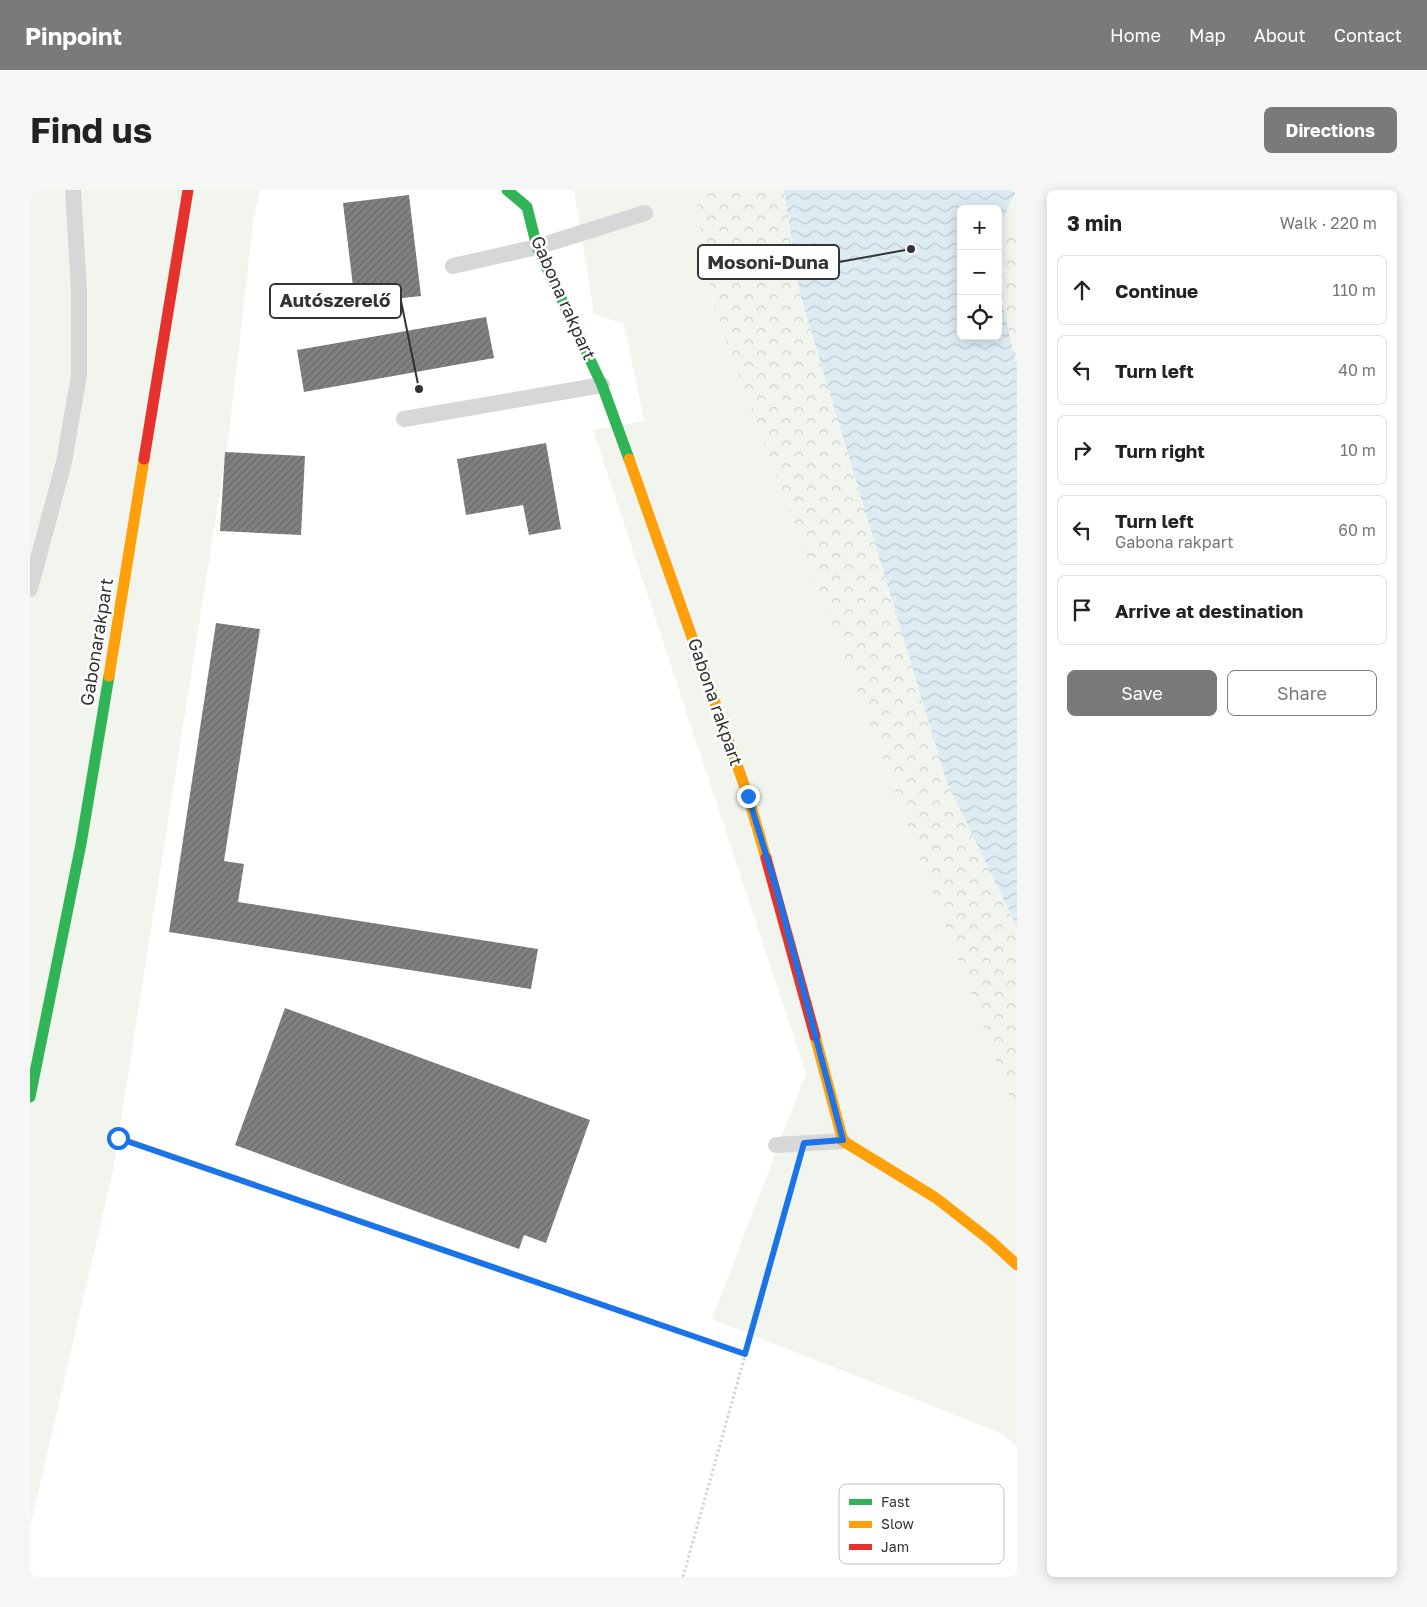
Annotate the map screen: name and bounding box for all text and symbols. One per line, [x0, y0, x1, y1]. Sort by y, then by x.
text: Pinpoint [25, 21, 122, 50]
text: Home [1110, 24, 1161, 46]
text: Map [1189, 24, 1226, 46]
text: About [1254, 24, 1306, 46]
text: Contact [1334, 24, 1402, 46]
button: Directions [1264, 107, 1397, 153]
text: Find us [30, 109, 152, 151]
map controls [957, 205, 1002, 340]
button: + [957, 205, 1002, 250]
text: 3 min [1067, 210, 1122, 236]
text: Walk · 220 m [1280, 213, 1377, 233]
street label: Gabona rakpart [527, 232, 601, 363]
callout: Mosoni-Duna [698, 245, 839, 279]
text: Mosoni-Duna [707, 250, 829, 273]
button: − [957, 250, 1002, 295]
icon: ahead [1068, 276, 1096, 304]
text: Continue [1115, 279, 1198, 302]
text: 110 m [1332, 280, 1376, 300]
callout: Autószerelő [270, 284, 401, 318]
text: Autószerelő [280, 288, 391, 311]
button: locate [957, 295, 1002, 340]
icon: left [1068, 356, 1096, 384]
text: Turn left [1115, 359, 1194, 382]
text: 40 m [1338, 360, 1376, 380]
icon: right [1068, 436, 1096, 464]
text: Turn right [1115, 439, 1205, 462]
text: 10 m [1340, 440, 1376, 460]
text: Turn left [1115, 509, 1194, 532]
icon: left [1068, 516, 1096, 544]
text: 60 m [1338, 520, 1376, 540]
text: Gabona rakpart [1115, 532, 1234, 552]
street label: Gabonarakpart [75, 576, 117, 707]
icon: arrive [1068, 596, 1096, 624]
text: Arrive at destination [1115, 599, 1303, 622]
street label: Gabona rakpart [684, 635, 748, 768]
button: Save [1067, 670, 1217, 716]
button: Share [1227, 670, 1377, 716]
route end [737, 785, 760, 808]
route start [107, 1127, 130, 1150]
legend [839, 1484, 1004, 1564]
text: Fast [881, 1493, 910, 1510]
text: Slow [881, 1515, 914, 1532]
text: Jam [881, 1538, 909, 1555]

